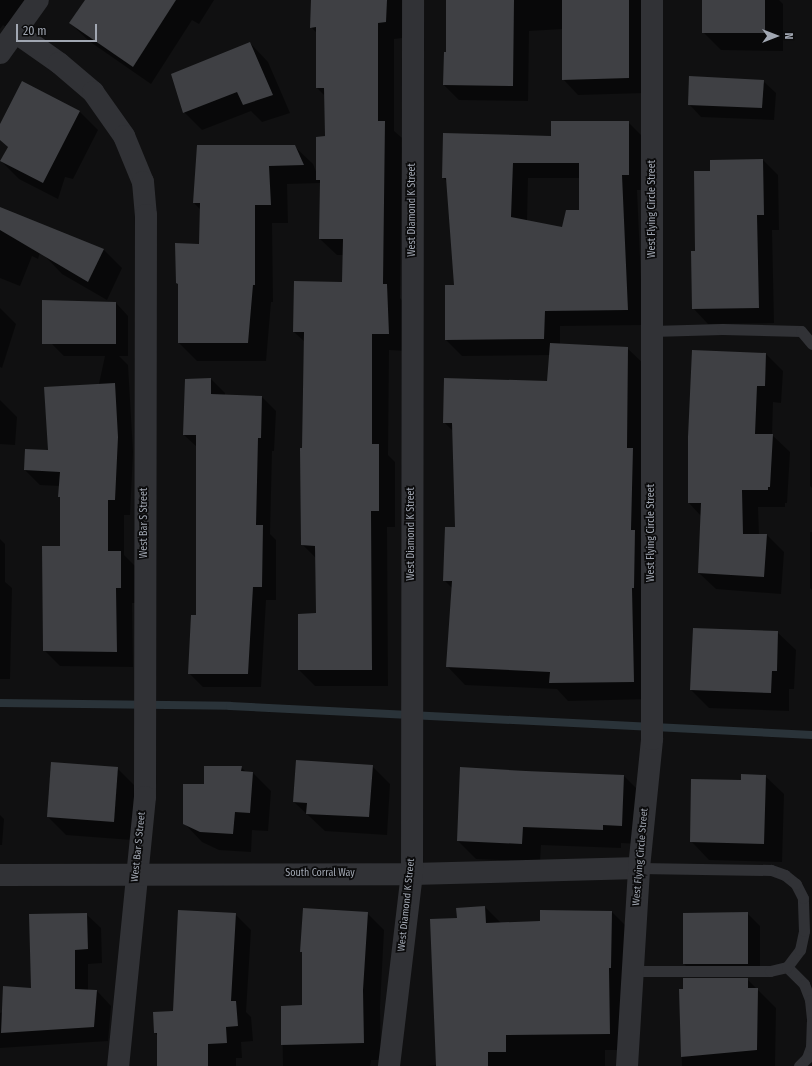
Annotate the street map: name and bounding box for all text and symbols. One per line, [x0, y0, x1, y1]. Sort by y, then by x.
scale bar [18, 16, 99, 42]
north arrow [756, 16, 796, 56]
text: 20 m [23, 24, 47, 38]
text: N [782, 33, 795, 39]
street label: West Flying Circle Street [647, 160, 659, 258]
street label: West Diamond K Street [407, 163, 419, 257]
street label: West Flying Circle Street [646, 484, 658, 582]
street label: West Diamond K Street [406, 487, 418, 581]
street label: West Bar S Street [139, 488, 151, 558]
street label: West Flying Circle Street [631, 808, 651, 906]
street label: West Bar S Street [129, 811, 149, 883]
street label: West Diamond K Street [396, 858, 418, 952]
street label: South Corral Way [285, 868, 355, 880]

